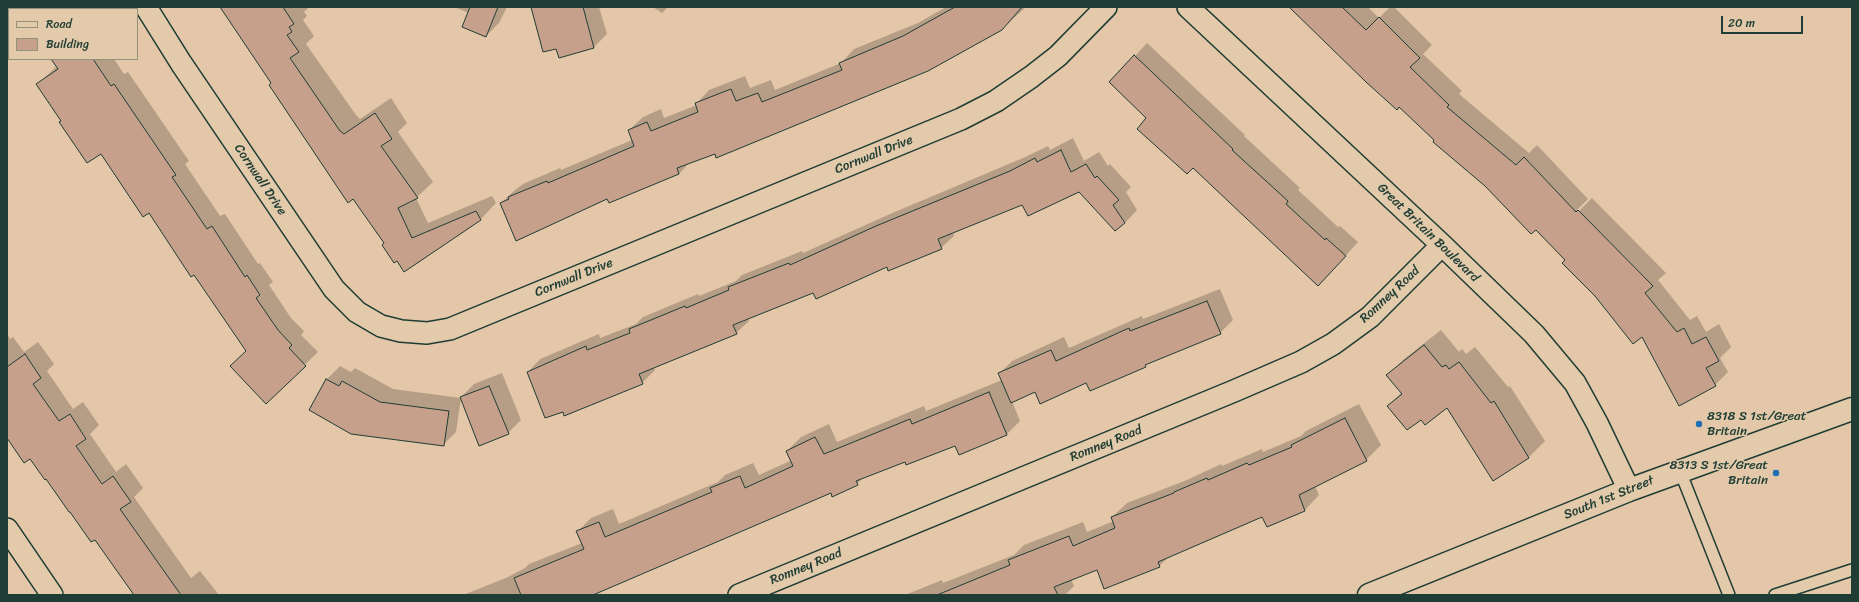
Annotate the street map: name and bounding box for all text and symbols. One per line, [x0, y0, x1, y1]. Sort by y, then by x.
legend [8, 8, 138, 60]
scale bar [1723, 8, 1805, 34]
text: 20 m [1728, 12, 1755, 34]
text: Road [46, 13, 72, 35]
text: Building [46, 33, 89, 55]
street label: Cornwall Drive [833, 132, 915, 178]
street label: Cornwall Drive [230, 141, 290, 219]
street label: Great Britain Boulevard [1374, 180, 1482, 286]
street label: Cornwall Drive [533, 255, 615, 301]
street label: Romney Road [1357, 263, 1423, 327]
place label: 8318 S 1st/Great Britain [1707, 409, 1806, 440]
marker: 8318 S 1st/Great Britain [1694, 419, 1704, 429]
street label: Romney Road [1068, 423, 1144, 465]
place label: 8313 S 1st/Great Britain [1669, 458, 1768, 489]
marker: 8313 S 1st/Great Britain [1771, 468, 1781, 478]
street label: South 1st Street [1562, 473, 1656, 523]
street label: Romney Road [768, 546, 844, 588]

